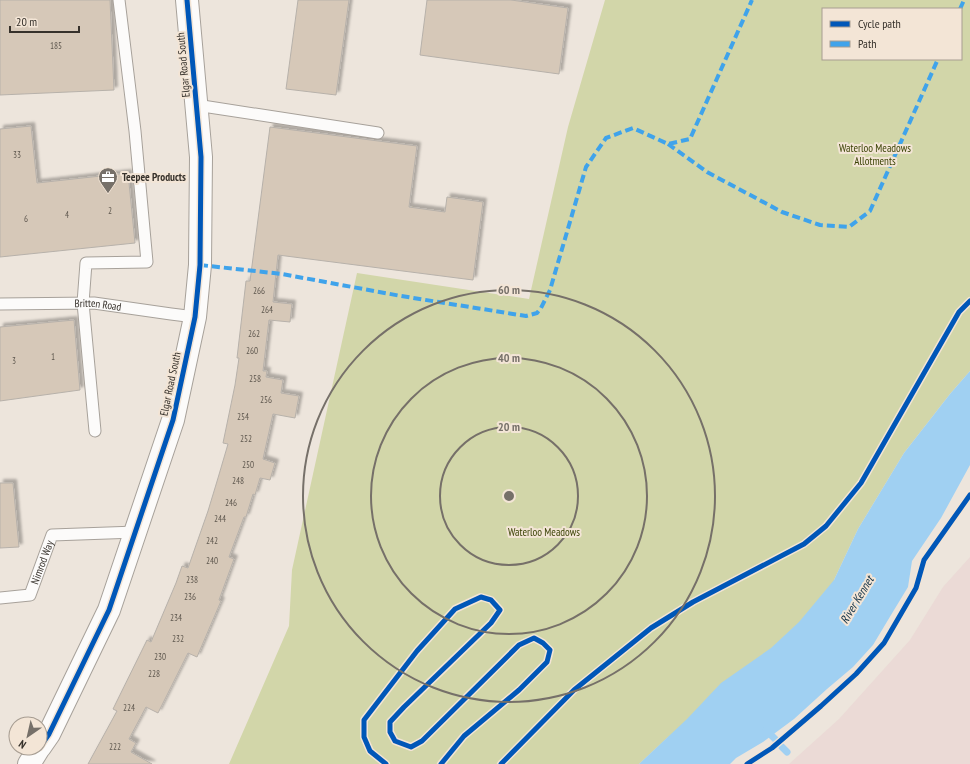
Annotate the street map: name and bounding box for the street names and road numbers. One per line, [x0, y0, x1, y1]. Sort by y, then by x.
street label: Elgar Road South [173, 32, 193, 98]
street label: Britten Road [74, 296, 122, 314]
street label: Elgar Road South [156, 351, 184, 417]
street label: Nimrod Way [28, 538, 57, 586]

